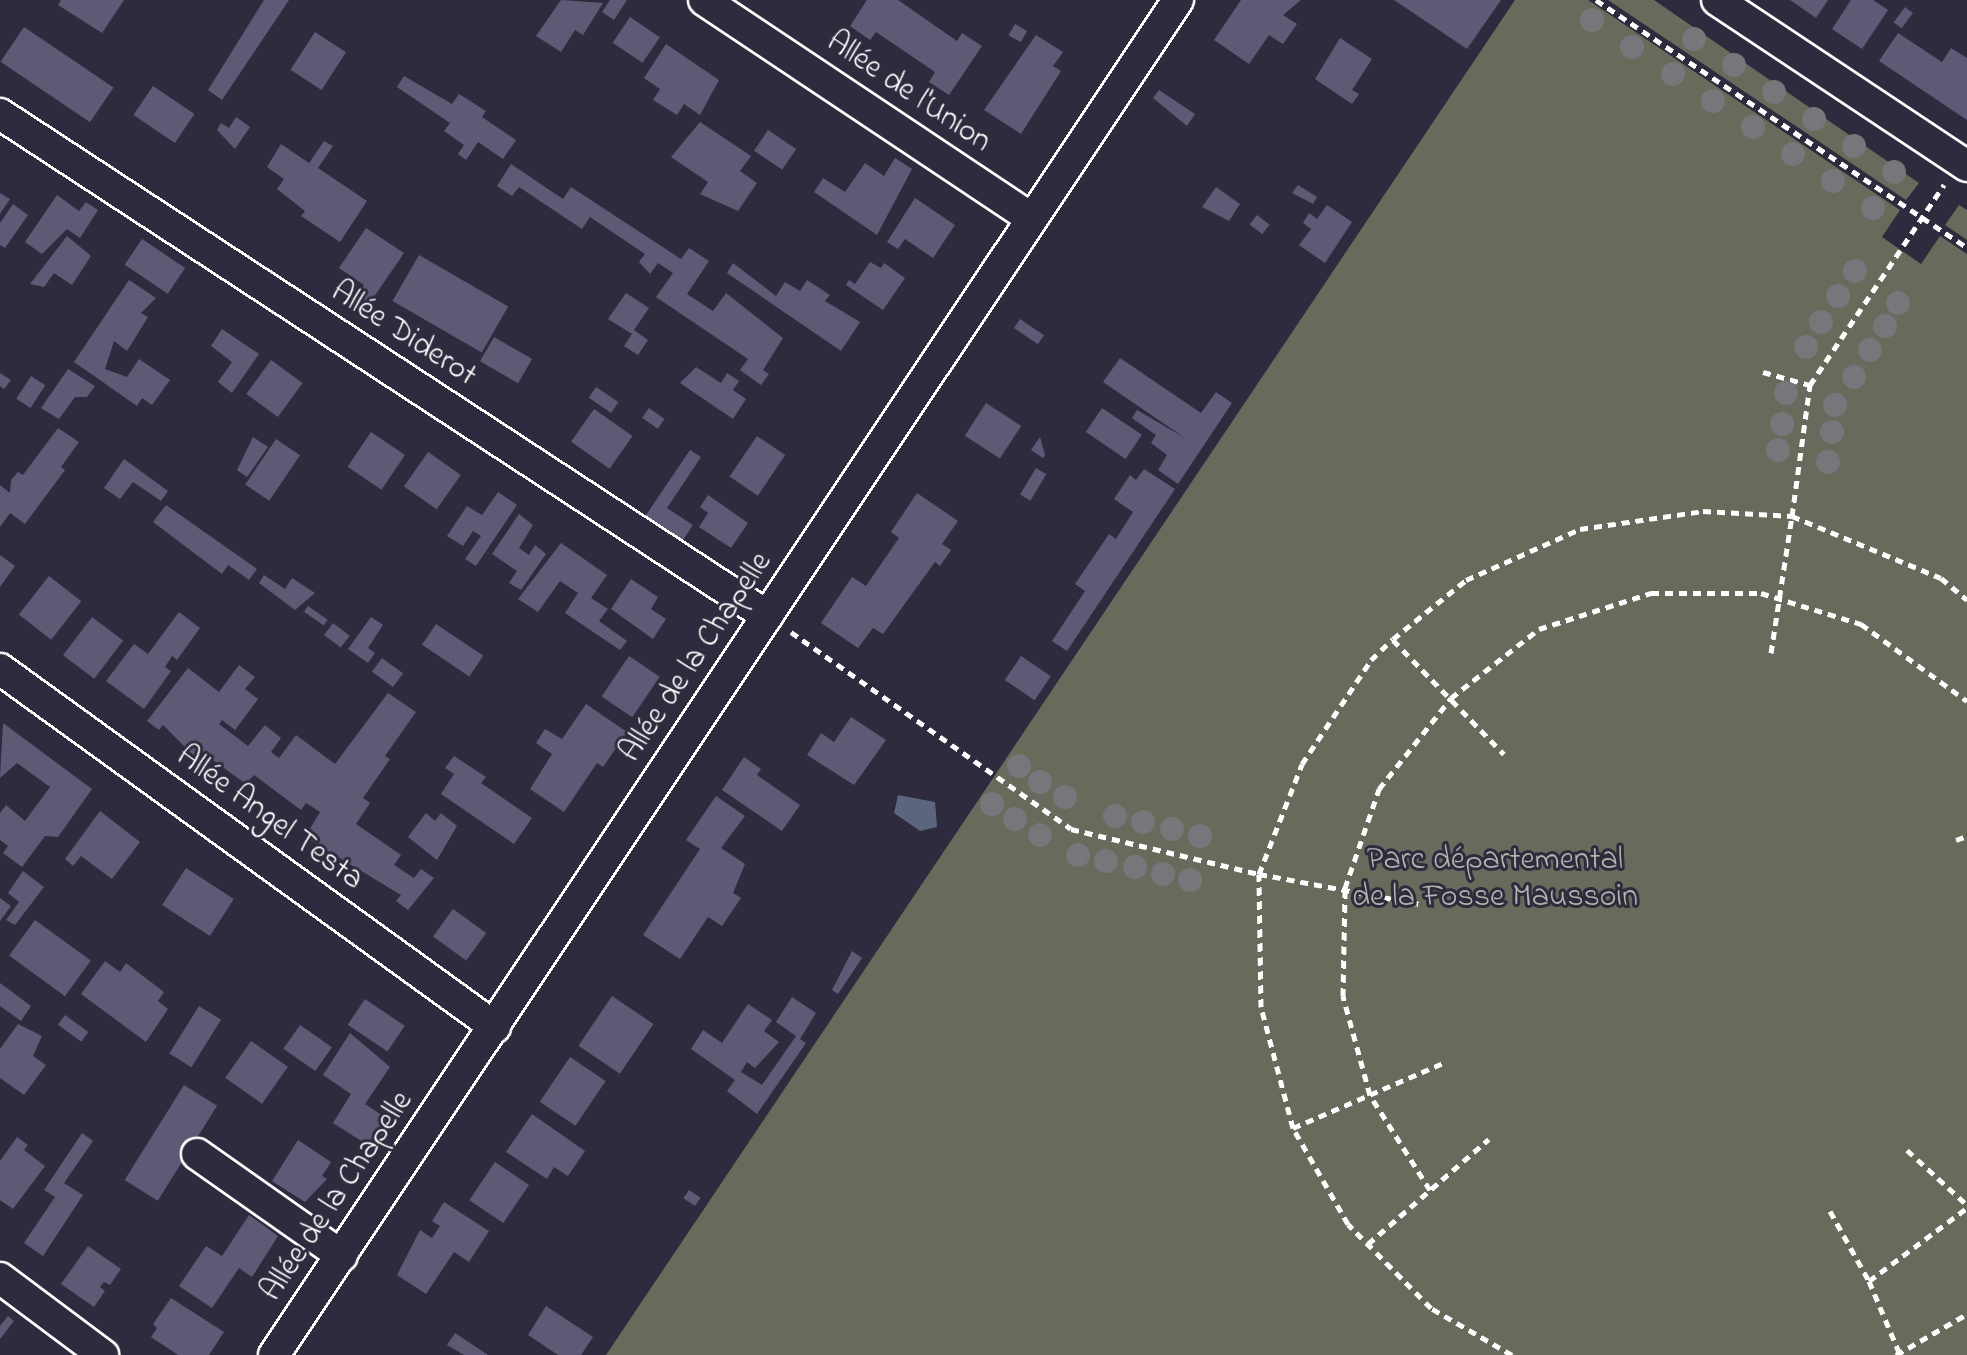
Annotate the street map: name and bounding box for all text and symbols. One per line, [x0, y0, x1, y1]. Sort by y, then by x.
street label: Allée de l'Union [818, 24, 998, 162]
street label: Allée Diderot [323, 274, 483, 396]
street label: Allée de la Chapelle [613, 546, 781, 770]
street label: Allée Angel Testa [168, 738, 370, 900]
park label: Parc départemental de la Fosse Maussoin [1352, 843, 1638, 918]
street label: Allée de la Chapelle [254, 1085, 422, 1309]

